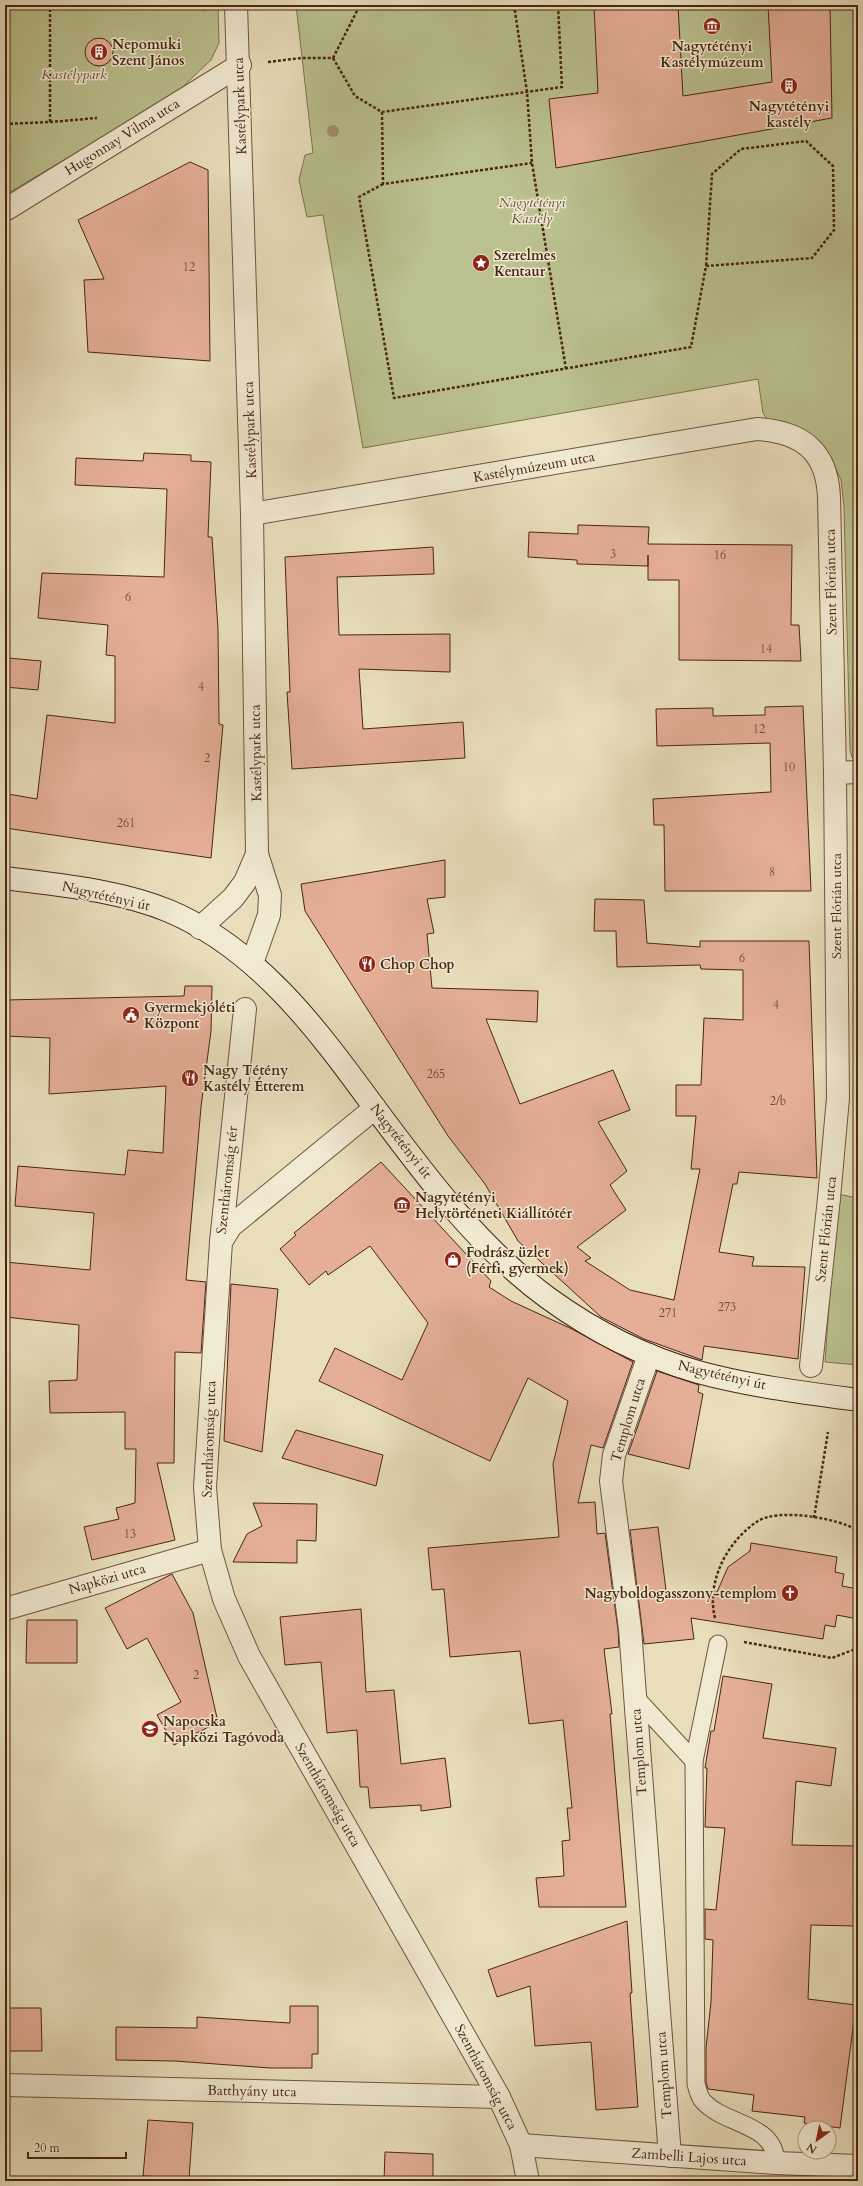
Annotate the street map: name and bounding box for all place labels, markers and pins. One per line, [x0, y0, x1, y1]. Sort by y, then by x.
museum icon: Nagytétényi Kastélymúzeum [702, 16, 722, 36]
place label: Nepomuki Szent János [112, 35, 184, 70]
place label: Nagytétényi Kastélymúzeum [660, 37, 764, 72]
building icon: Nepomuki Szent János [89, 42, 109, 62]
building icon: Nagytétényi kastély [779, 76, 799, 96]
place label: Nagytétényi kastély [749, 97, 830, 132]
place label: Szerelmes Kentaur [494, 246, 556, 281]
place icon: Szerelmes Kentaur [471, 253, 491, 273]
restaurant icon: Chop Chop [357, 954, 377, 974]
place label: Chop Chop [380, 955, 454, 974]
place label: Gyermekjóléti Központ [144, 998, 236, 1033]
public building icon: Gyermekjóléti Központ [121, 1005, 141, 1025]
place label: Nagy Tétény Kastély Étterem [203, 1061, 305, 1096]
restaurant icon: Nagy Tétény Kastély Étterem [180, 1068, 200, 1088]
place label: Nagytétényi Helytörténeti Kiállítótér [415, 1188, 572, 1223]
museum icon: Nagytétényi Helytörténeti Kiállítótér [392, 1195, 412, 1215]
place label: Fodrász üzlet (Férfi, gyermek) [466, 1243, 569, 1278]
shop icon: Fodrász üzlet (Férfi, gyermek) [443, 1250, 463, 1270]
church icon: Nagyboldogasszony-templom [780, 1583, 800, 1603]
place label: Nagyboldogasszony-templom [584, 1584, 777, 1603]
place label: Napocska Napközi Tagóvoda [163, 1712, 284, 1747]
school or university icon: Napocska Napközi Tagóvoda [140, 1719, 160, 1739]

